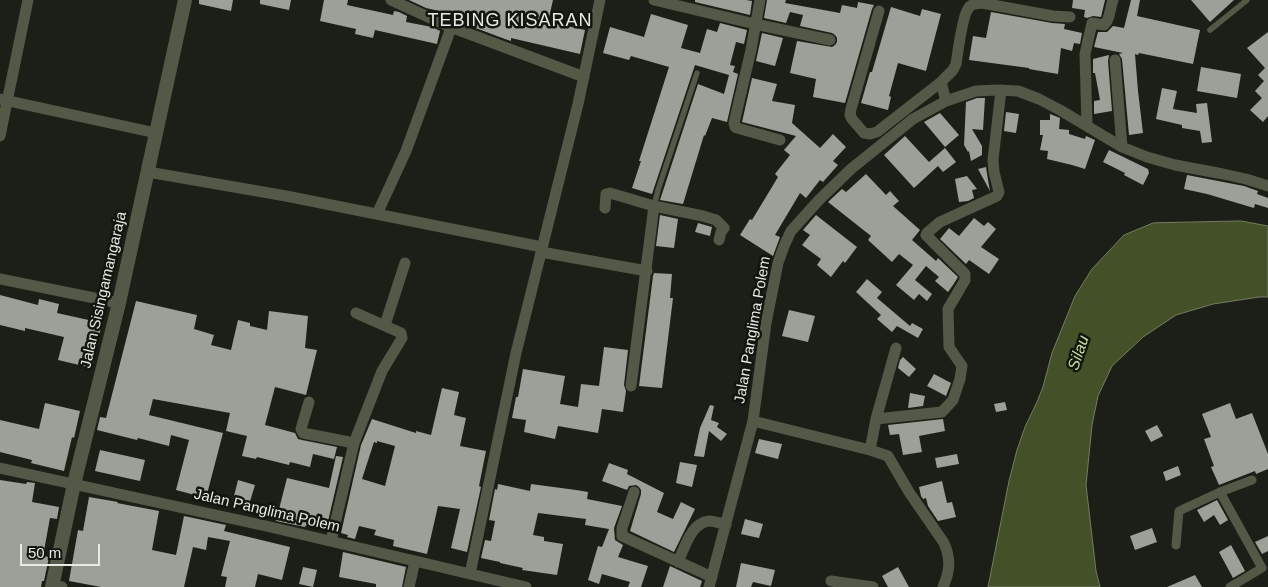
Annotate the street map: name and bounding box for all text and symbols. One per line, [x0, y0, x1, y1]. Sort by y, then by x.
district label: TEBING KISARAN [426, 10, 594, 32]
street label: Jalan Sisingamangaraja [77, 210, 131, 370]
street label: Jalan Panglima Polem [731, 255, 775, 405]
water label: Silau [1064, 333, 1094, 373]
street label: Jalan Panglima Polem [192, 485, 342, 537]
scale bar [22, 534, 102, 566]
text: 50 m [28, 544, 61, 561]

